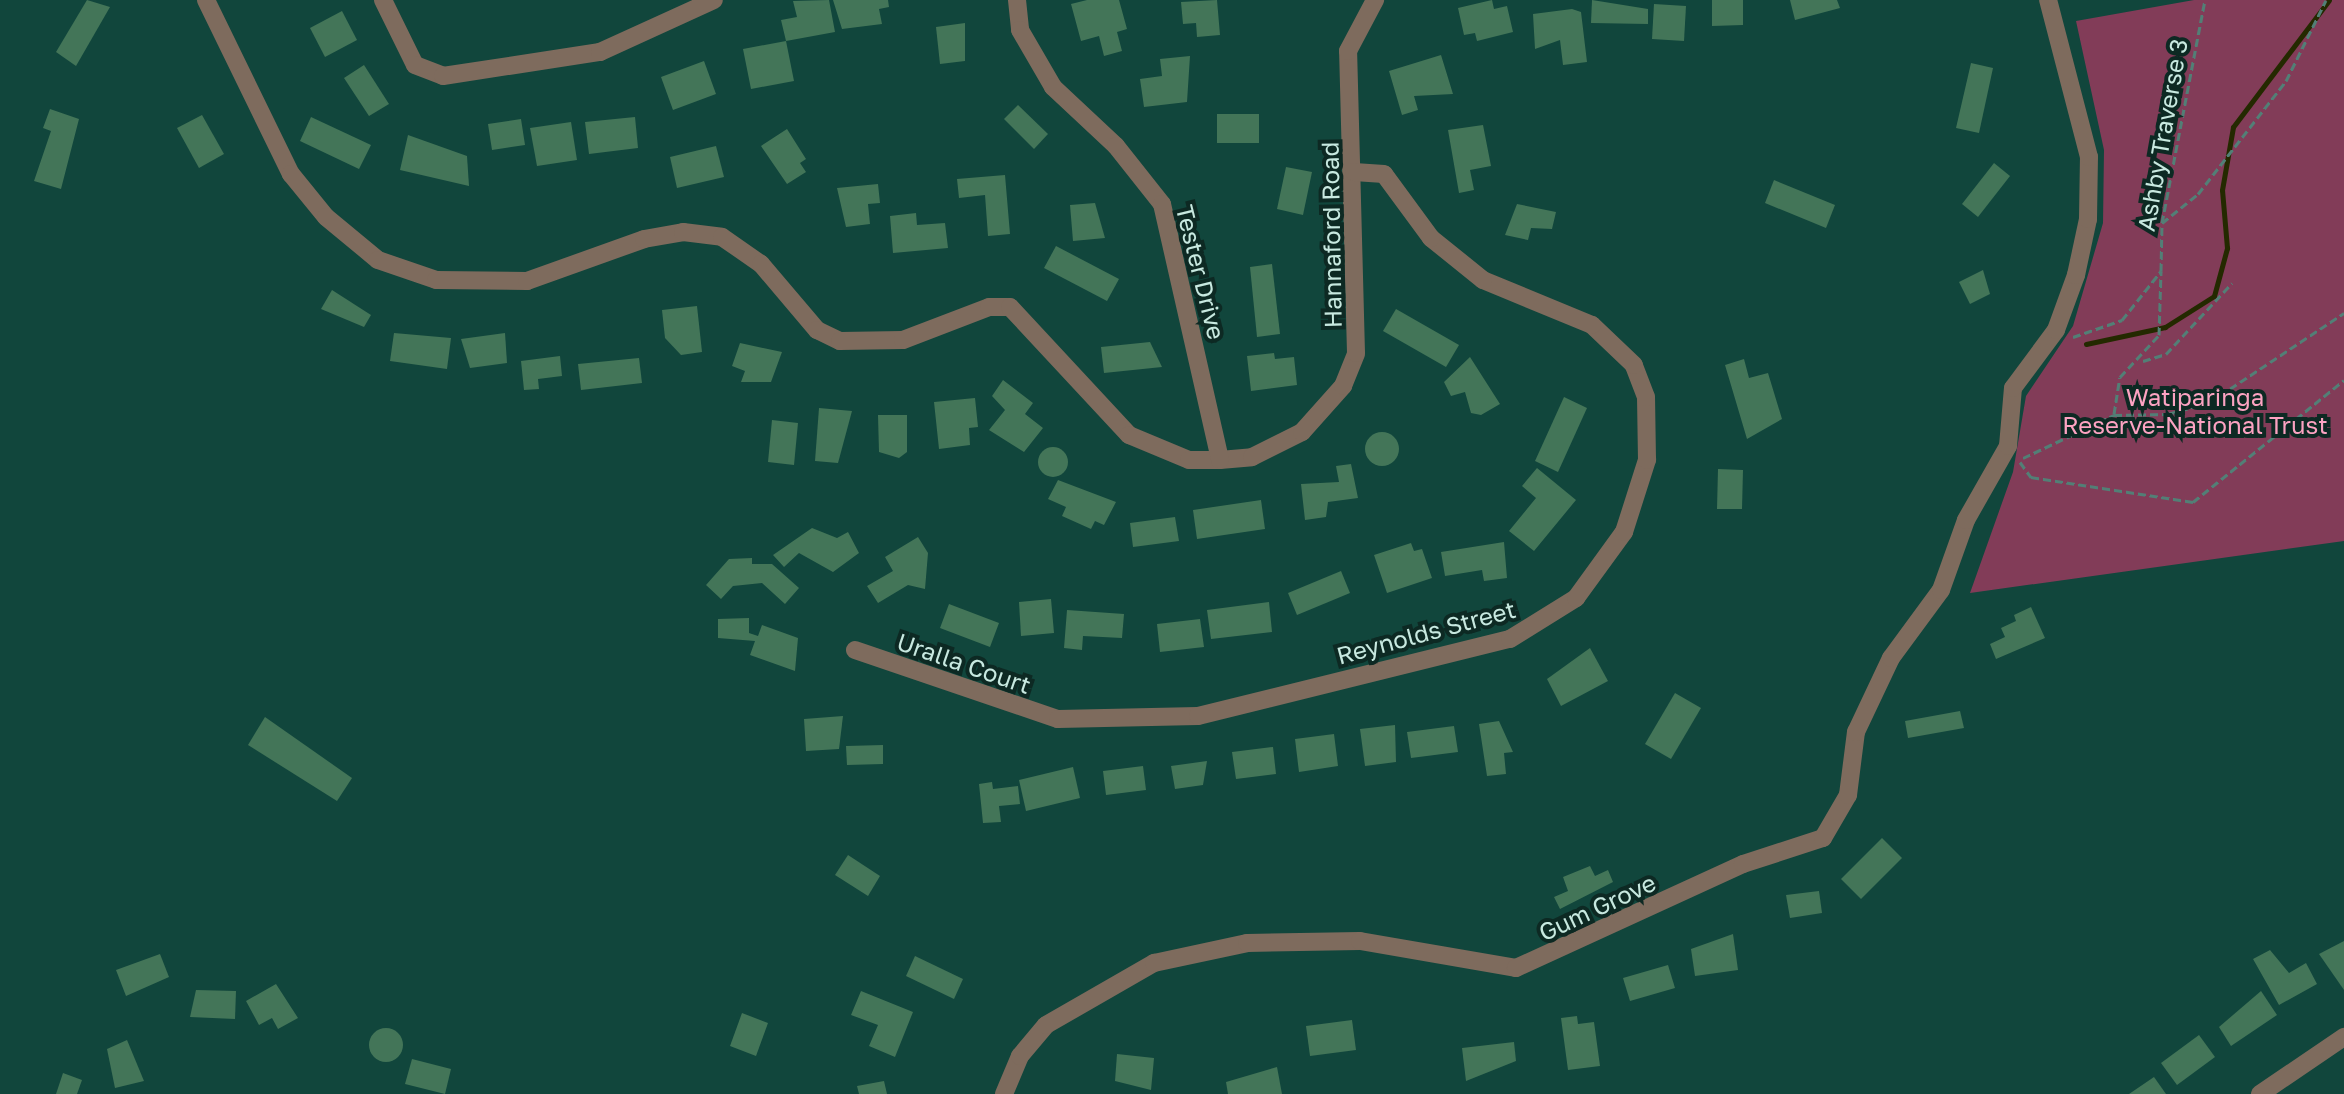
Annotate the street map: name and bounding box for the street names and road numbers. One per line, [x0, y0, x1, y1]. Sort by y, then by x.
street label: Ashby Traverse 3 [2131, 36, 2193, 234]
street label: Hannaford Road [1315, 142, 1347, 328]
street label: Tester Drive [1170, 202, 1232, 342]
street label: Reynolds Street [1333, 594, 1519, 670]
street label: Uralla Court [893, 627, 1035, 699]
street label: Gum Grove [1534, 867, 1660, 947]

